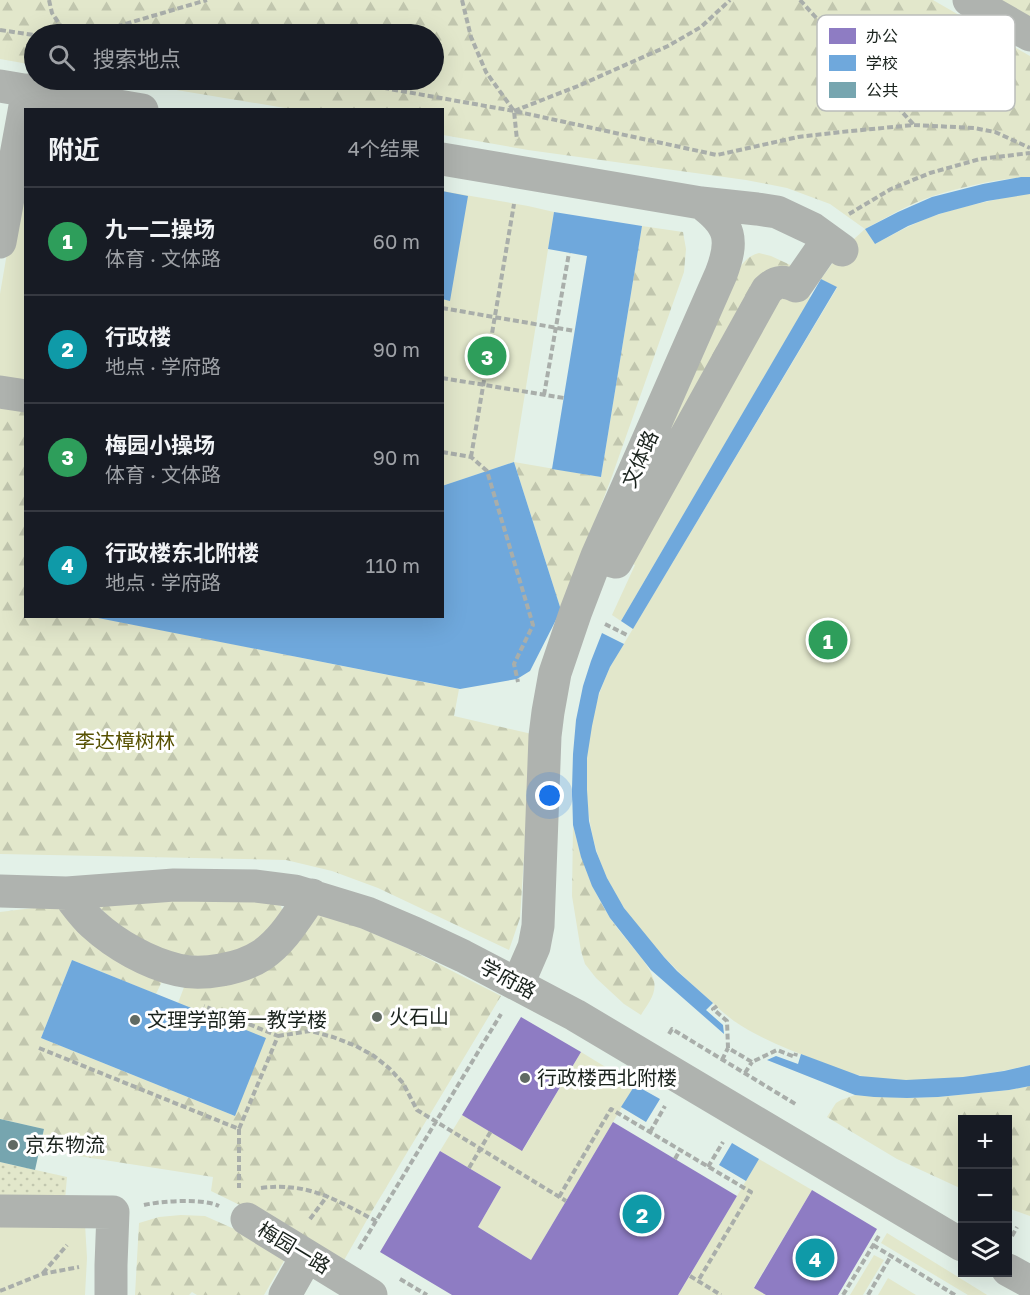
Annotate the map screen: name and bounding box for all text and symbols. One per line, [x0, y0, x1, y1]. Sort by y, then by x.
legend [817, 15, 1015, 111]
search box [24, 24, 444, 90]
text: 办公 [866, 26, 898, 46]
icon: search [45, 41, 78, 74]
text: 搜索地点 [93, 45, 181, 72]
text: 学校 [866, 53, 898, 73]
text: 公共 [866, 80, 898, 100]
text: 附近 [48, 134, 100, 165]
text: 4个结果 [348, 136, 420, 160]
text: 九一二操场 [105, 215, 215, 242]
text: 1 [62, 229, 73, 253]
text: 60 m [373, 229, 420, 253]
text: 体育 · 文体路 [105, 246, 221, 270]
text: 行政楼 [105, 323, 171, 350]
pin: 3 [468, 334, 506, 378]
text: 2 [61, 337, 74, 361]
text: 90 m [373, 337, 420, 361]
text: 地点 · 学府路 [105, 354, 221, 378]
street label: 文体路 [616, 426, 662, 491]
text: 梅园小操场 [105, 431, 215, 458]
text: 3 [61, 445, 74, 469]
text: 90 m [373, 445, 420, 469]
text: 体育 · 文体路 [105, 462, 221, 486]
text: 行政楼东北附楼 [105, 539, 259, 566]
text: 4 [61, 553, 74, 577]
text: 110 m [366, 553, 420, 577]
text: 地点 · 学府路 [105, 570, 221, 594]
pin: 1 [808, 618, 848, 662]
park label: 李达樟树林 [75, 728, 175, 752]
your location [535, 781, 564, 810]
street label: 学府路 [476, 953, 541, 1003]
place label: 火石山 [389, 1004, 449, 1028]
place label: 文理学部第一教学楼 [147, 1007, 327, 1031]
marker: 火石山 [370, 1010, 384, 1024]
marker: 文理学部第一教学楼 [128, 1013, 142, 1027]
place label: 行政楼西北附楼 [537, 1065, 677, 1089]
marker: 行政楼西北附楼 [518, 1071, 532, 1085]
map controls [958, 1115, 1012, 1277]
button: + [958, 1115, 1012, 1169]
place label: 京东物流 [25, 1132, 105, 1156]
marker: 京东物流 [6, 1138, 20, 1152]
button: − [958, 1169, 1012, 1223]
pin: 2 [622, 1192, 662, 1236]
street label: 梅园一路 [254, 1216, 335, 1278]
button: layers [958, 1223, 1012, 1277]
pin: 4 [796, 1236, 834, 1280]

